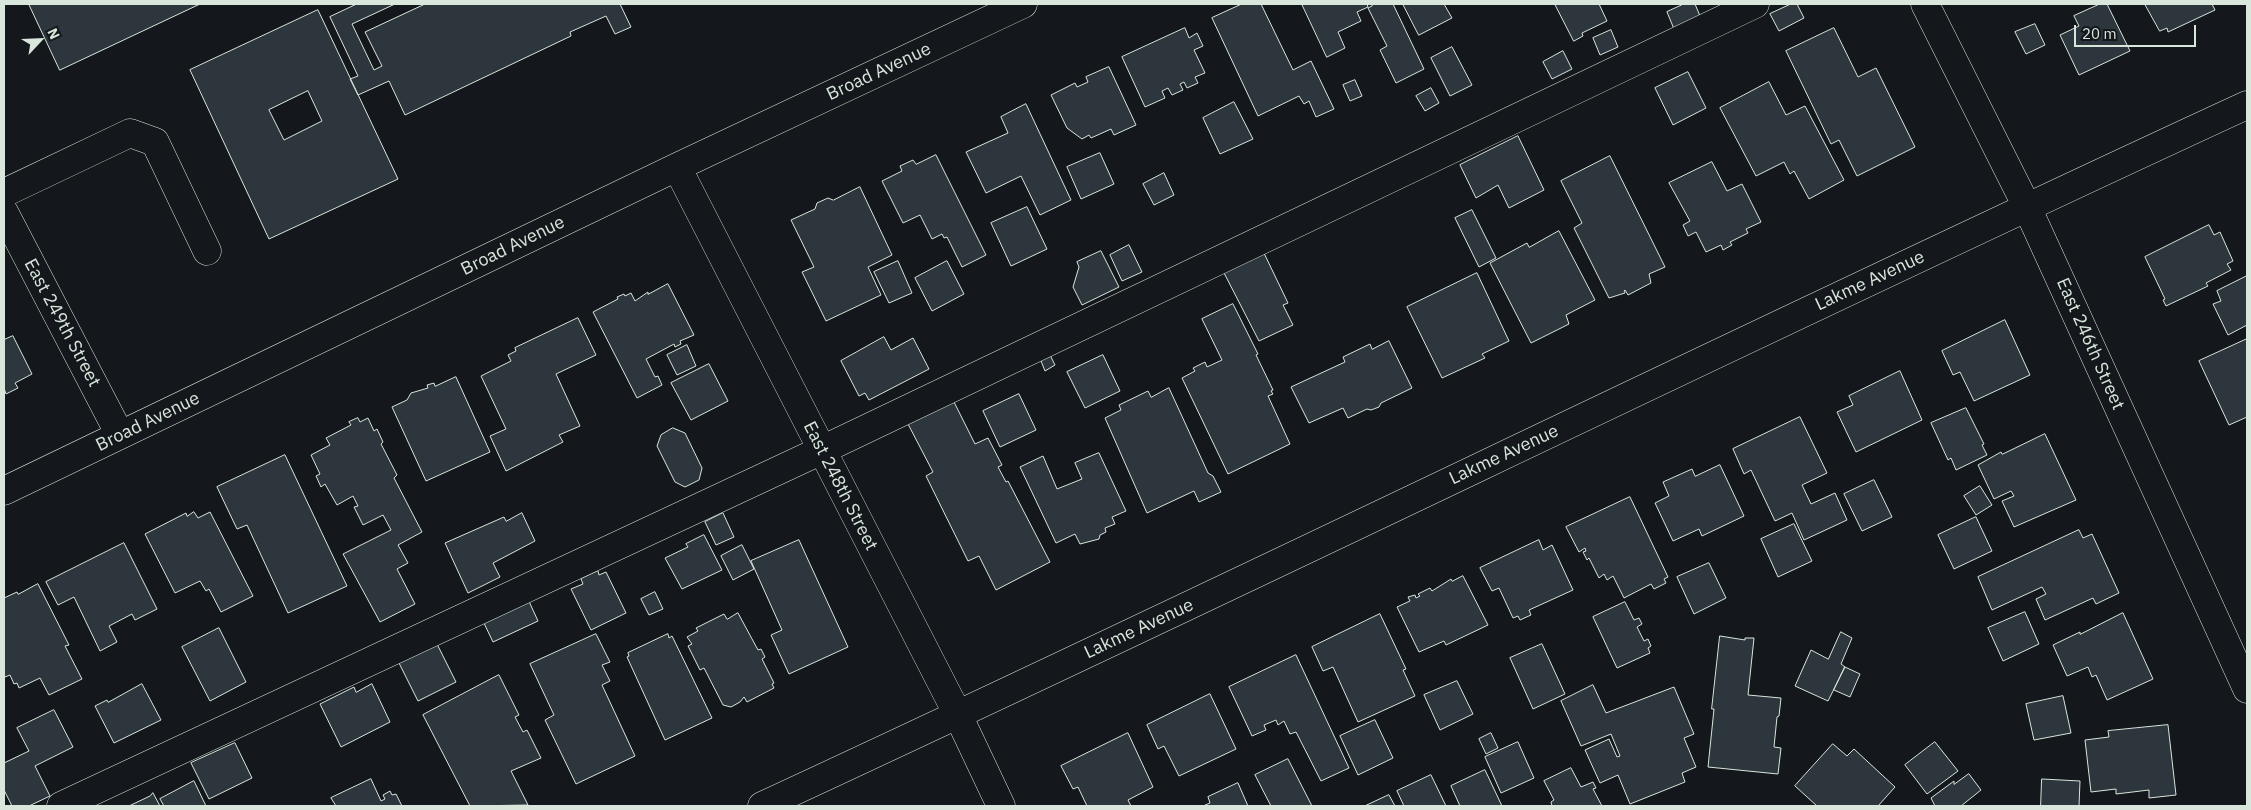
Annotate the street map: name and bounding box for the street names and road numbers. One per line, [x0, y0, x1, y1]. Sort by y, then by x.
street label: Broad Avenue [823, 38, 935, 106]
street label: Broad Avenue [458, 212, 568, 280]
street label: Lakme Avenue [1812, 246, 1928, 316]
street label: East 249th Street [19, 255, 105, 391]
street label: East 246th Street [2051, 275, 2129, 413]
street label: Broad Avenue [93, 388, 203, 456]
street label: East 248th Street [798, 418, 882, 554]
street label: Lakme Avenue [1446, 420, 1562, 490]
street label: Lakme Avenue [1081, 594, 1197, 664]

